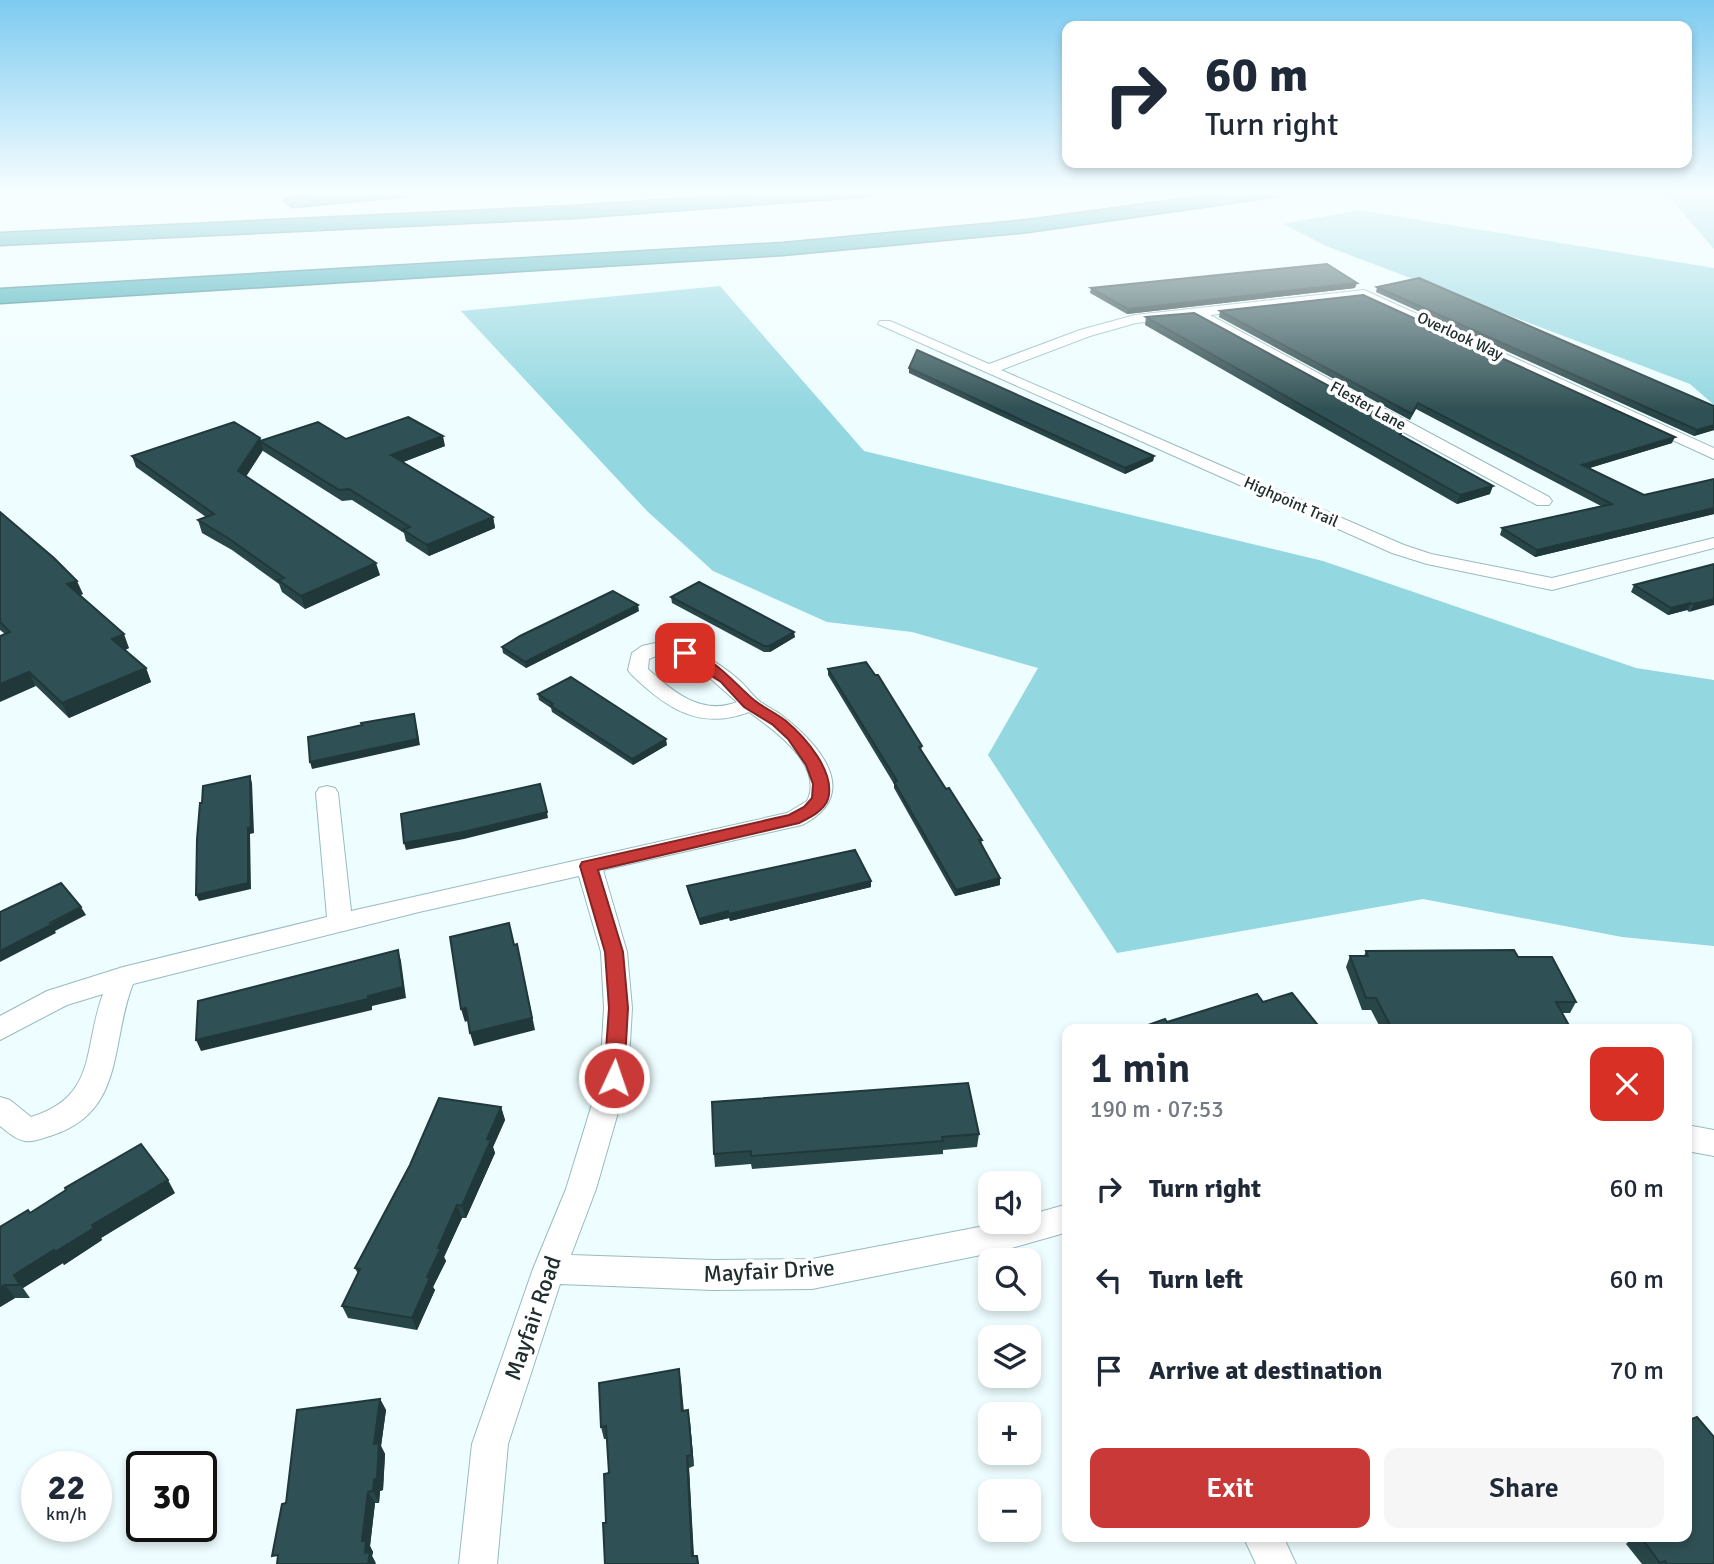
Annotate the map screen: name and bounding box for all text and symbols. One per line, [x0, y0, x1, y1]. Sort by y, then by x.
text: 60 m [1205, 45, 1308, 105]
icon: right [1090, 49, 1181, 140]
text: Turn right [1205, 105, 1338, 144]
street label: Overlook Way [1414, 307, 1507, 365]
street label: Flester Lane [1326, 377, 1410, 435]
street label: Highpoint Trail [1241, 472, 1342, 532]
pin [655, 623, 715, 683]
icon: arrive [666, 634, 704, 672]
position arrow [577, 1041, 651, 1115]
text: 1 min [1090, 1043, 1191, 1094]
button: close [1590, 1047, 1664, 1121]
text: 190 m · 07:53 [1090, 1095, 1224, 1124]
icon: right [1090, 1170, 1128, 1208]
map controls [978, 1171, 1041, 1542]
button: sound [978, 1171, 1041, 1234]
text: Turn right [1149, 1173, 1261, 1205]
text: 60 m [1609, 1173, 1664, 1205]
button: search [978, 1248, 1041, 1311]
street label: Mayfair Road [498, 1252, 568, 1384]
street label: Mayfair Drive [703, 1253, 835, 1289]
icon: left [1090, 1261, 1128, 1299]
text: Turn left [1149, 1264, 1243, 1296]
text: 60 m [1609, 1264, 1664, 1296]
button: layers [978, 1325, 1041, 1388]
icon: arrive [1090, 1352, 1128, 1390]
text: Arrive at destination [1149, 1355, 1382, 1387]
text: 70 m [1609, 1355, 1664, 1387]
button: + [978, 1402, 1041, 1465]
button: Exit [1090, 1448, 1370, 1528]
button: Share [1384, 1448, 1664, 1528]
speed limit sign: 30 [126, 1451, 217, 1542]
text: 22 [48, 1466, 85, 1509]
button: − [978, 1479, 1041, 1542]
text: km/h [46, 1503, 87, 1525]

